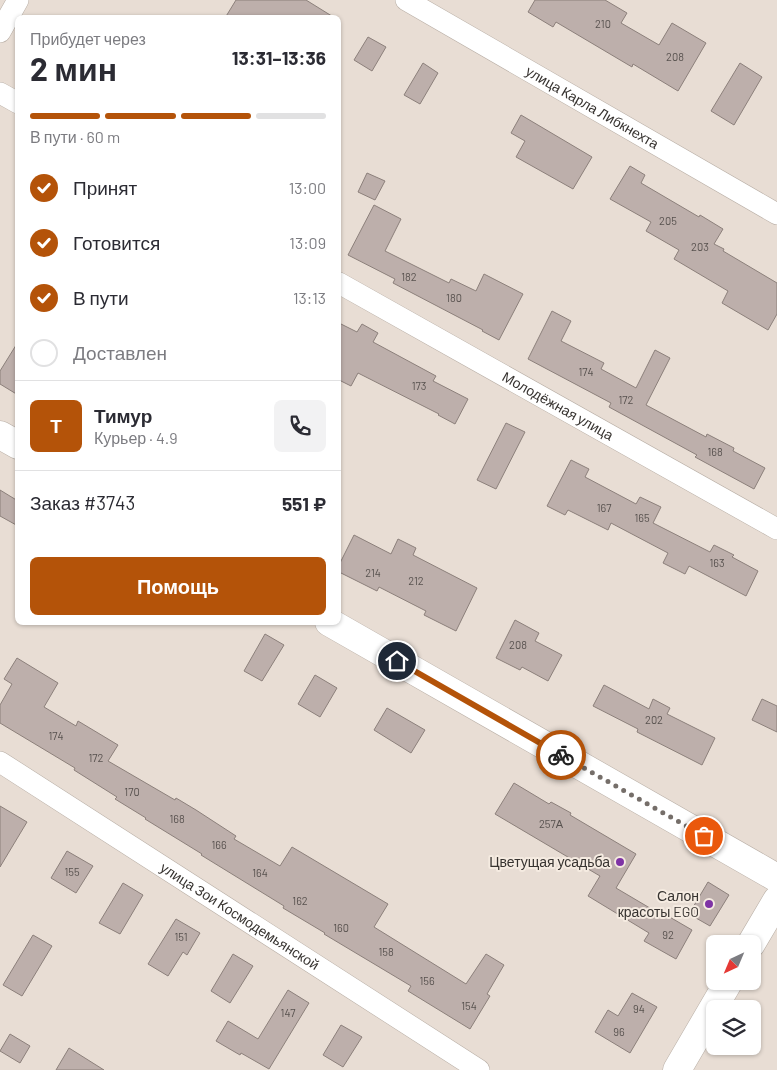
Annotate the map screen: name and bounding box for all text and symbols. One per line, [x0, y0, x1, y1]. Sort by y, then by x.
house number: 210 [595, 17, 611, 30]
text: Прибудет через [30, 29, 146, 48]
text: 13:31–13:36 [232, 46, 326, 69]
text: 2 мин [30, 49, 117, 87]
house number: 208 [666, 50, 684, 63]
street label: улица Карла Либкнехта [523, 62, 662, 152]
text: В пути · 60 m [30, 127, 120, 146]
icon: check [30, 174, 58, 202]
text: Принят [73, 176, 137, 199]
text: 13:00 [289, 178, 326, 197]
house number: 205 [659, 214, 677, 227]
icon: check [30, 229, 58, 257]
text: Готовится [73, 231, 160, 254]
text: 13:09 [289, 233, 326, 252]
house number: 203 [691, 240, 709, 253]
house number: 182 [401, 270, 417, 283]
icon: check [30, 284, 58, 312]
text: В пути [73, 286, 129, 309]
text: 13:13 [293, 288, 326, 307]
house number: 180 [446, 291, 462, 304]
text: Доставлен [73, 341, 167, 364]
house number: 174 [578, 365, 594, 378]
street label: Молодёжная улица [499, 367, 617, 444]
house number: 173 [412, 379, 426, 392]
house number: 172 [619, 393, 634, 406]
button: phone [274, 400, 326, 452]
text: Тимур [94, 404, 152, 427]
text: Т [50, 414, 62, 437]
text: Курьер · 4.9 [94, 428, 178, 447]
house number: 168 [707, 445, 723, 458]
text: Заказ #3743 [30, 491, 135, 514]
text: 551 ₽ [282, 492, 326, 515]
house number: 167 [597, 501, 611, 514]
house number: 165 [634, 511, 650, 524]
house number: 163 [709, 556, 725, 569]
button: Помощь [30, 557, 326, 615]
house number: 214 [365, 566, 381, 579]
house number: 212 [408, 574, 424, 587]
house number: 208 [509, 638, 527, 651]
pin [376, 640, 418, 682]
icon: home [383, 647, 411, 675]
house number: 202 [645, 713, 663, 726]
house number: 174 [48, 729, 64, 742]
courier [536, 730, 586, 780]
icon: bike [547, 741, 575, 769]
house number: 172 [89, 751, 104, 764]
house number: 170 [124, 785, 140, 798]
house number: 168 [169, 812, 185, 825]
pin [683, 815, 725, 857]
house number: 257А [539, 817, 564, 830]
icon: bag [690, 822, 718, 850]
house number: 166 [211, 838, 227, 851]
place label: Цветущая усадьба [489, 853, 610, 870]
marker: Цветущая усадьба [614, 856, 626, 868]
street label: улица Зои Космодемьянской [157, 858, 323, 973]
house number: 155 [64, 865, 80, 878]
house number: 164 [252, 866, 268, 879]
place label: Салон красоты EGO [618, 887, 699, 920]
house number: 162 [292, 894, 308, 907]
marker: Салон красоты EGO [703, 898, 715, 910]
house number: 160 [333, 921, 349, 934]
house number: 92 [662, 928, 674, 941]
house number: 151 [174, 930, 188, 943]
north arrow [706, 935, 761, 990]
map controls [706, 935, 761, 1055]
house number: 158 [378, 945, 394, 958]
house number: 156 [419, 974, 435, 987]
house number: 154 [461, 999, 477, 1012]
button: layers [706, 1000, 761, 1055]
house number: 94 [633, 1002, 645, 1015]
house number: 147 [281, 1006, 295, 1019]
house number: 96 [613, 1025, 625, 1038]

